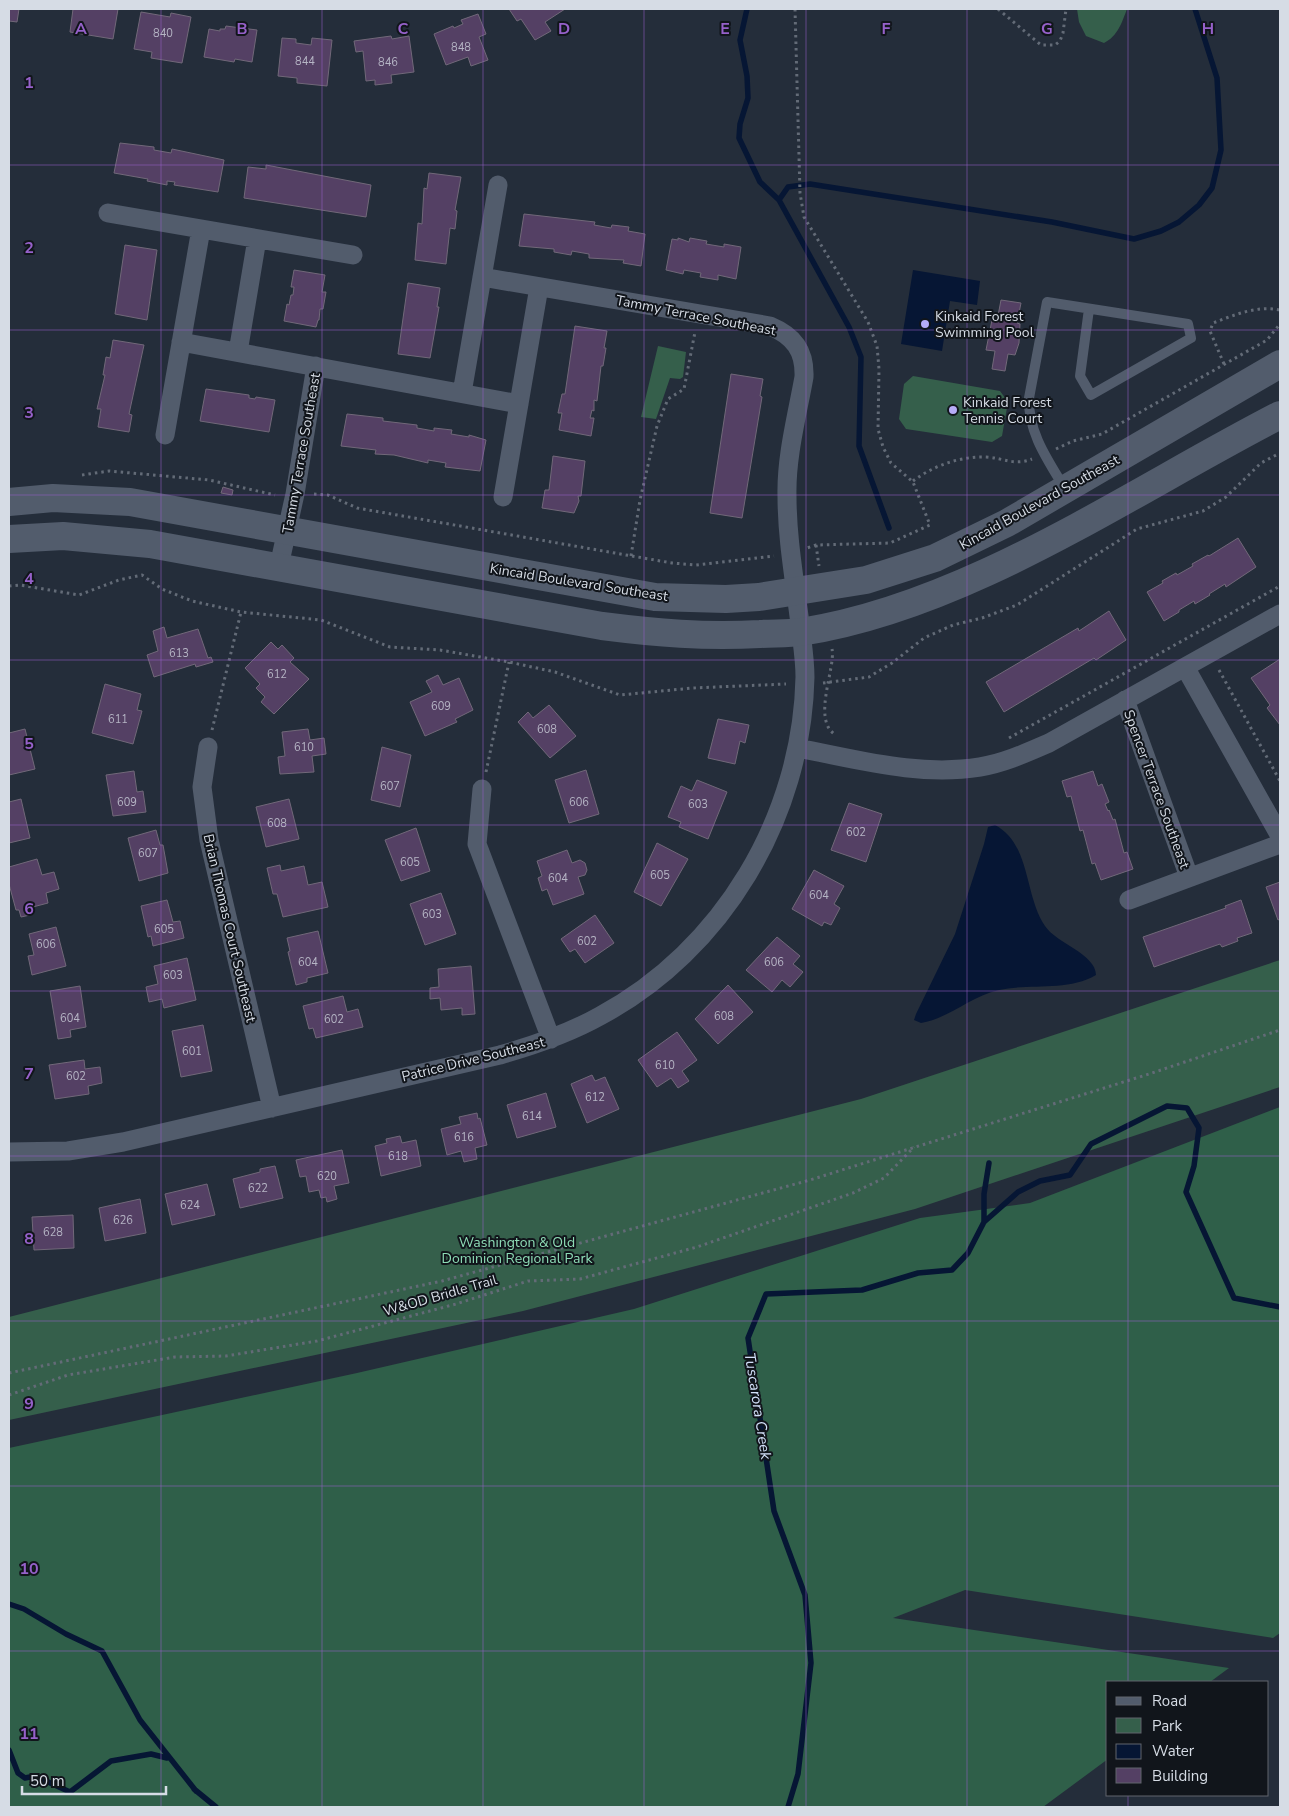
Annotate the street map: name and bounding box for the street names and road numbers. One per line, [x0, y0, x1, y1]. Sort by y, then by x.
street label: Tammy Terrace Southeast [614, 291, 778, 340]
street label: Tammy Terrace Southeast [278, 371, 325, 535]
street label: Kincaid Boulevard Southeast [956, 450, 1123, 554]
street label: Kincaid Boulevard Southeast [489, 559, 669, 606]
street label: Spencer Terrace Southeast [1119, 707, 1194, 871]
street label: Brian Thomas Court Southeast [199, 832, 260, 1024]
street label: Patrice Drive Southeast [400, 1032, 547, 1086]
street label: W&OD Bridle Trail [381, 1270, 500, 1321]

